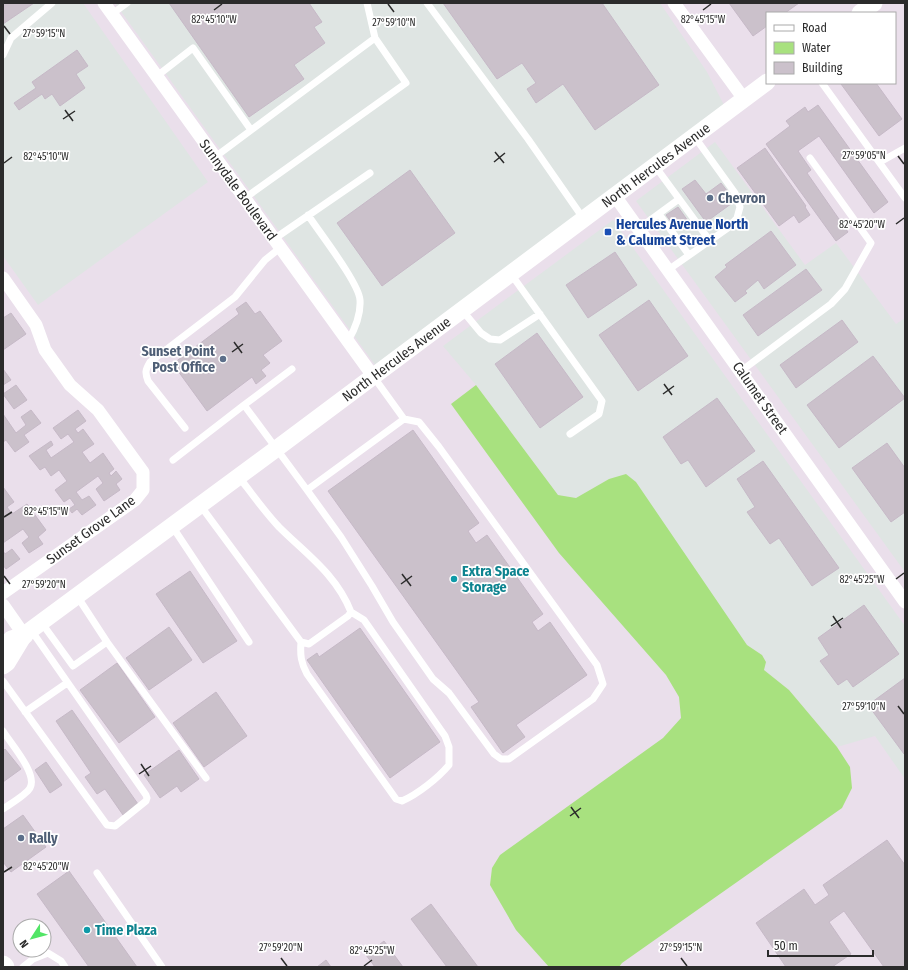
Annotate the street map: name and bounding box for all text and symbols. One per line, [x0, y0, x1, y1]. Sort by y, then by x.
legend [766, 12, 896, 84]
text: 82°45'10"W [191, 14, 237, 26]
text: 82°45'15"W [681, 14, 726, 26]
text: 27°59'10"N [372, 17, 416, 29]
text: Road [802, 21, 827, 35]
text: 27°59'15"N [23, 28, 65, 40]
text: Water [802, 41, 831, 55]
text: Building [802, 61, 843, 75]
street label: North Hercules Avenue [598, 119, 713, 211]
street label: Sunnydale Boulevard [196, 136, 280, 244]
text: 27°59'05"N [842, 150, 886, 162]
text: 82°45'10"W [23, 151, 69, 163]
place label: Chevron [718, 190, 766, 207]
marker: Chevron [705, 193, 715, 203]
place label: Hercules Avenue North & Calumet Street [616, 216, 748, 249]
text: 82°45'20"W [839, 219, 885, 231]
marker: Hercules Avenue North & Calumet Street [603, 227, 613, 237]
street label: North Hercules Avenue [339, 313, 454, 405]
place label: Sunset Point Post Office [142, 343, 216, 376]
marker: Sunset Point Post Office [218, 354, 228, 364]
street label: Calumet Street [729, 358, 791, 438]
street label: Sunset Grove Lane [43, 492, 139, 568]
text: 82°45'15"W [24, 506, 69, 518]
place label: Extra Space Storage [462, 563, 529, 596]
marker: Extra Space Storage [449, 574, 459, 584]
text: 82°45'25"W [839, 574, 885, 586]
text: 27°59'20"N [22, 579, 66, 591]
text: 27°59'10"N [842, 701, 886, 713]
place label: Rally [29, 830, 58, 847]
marker: Rally [16, 833, 26, 843]
text: 82°45'20"W [23, 861, 69, 873]
north arrow [12, 918, 52, 958]
place label: Time Plaza [95, 922, 157, 939]
marker: Time Plaza [82, 925, 92, 935]
scale bar [768, 932, 873, 958]
text: N [17, 937, 32, 950]
text: 50 m [774, 939, 798, 953]
text: 27°59'20"N [259, 942, 303, 954]
text: 27°59'15"N [660, 942, 702, 954]
text: 82°45'25"W [349, 945, 395, 957]

